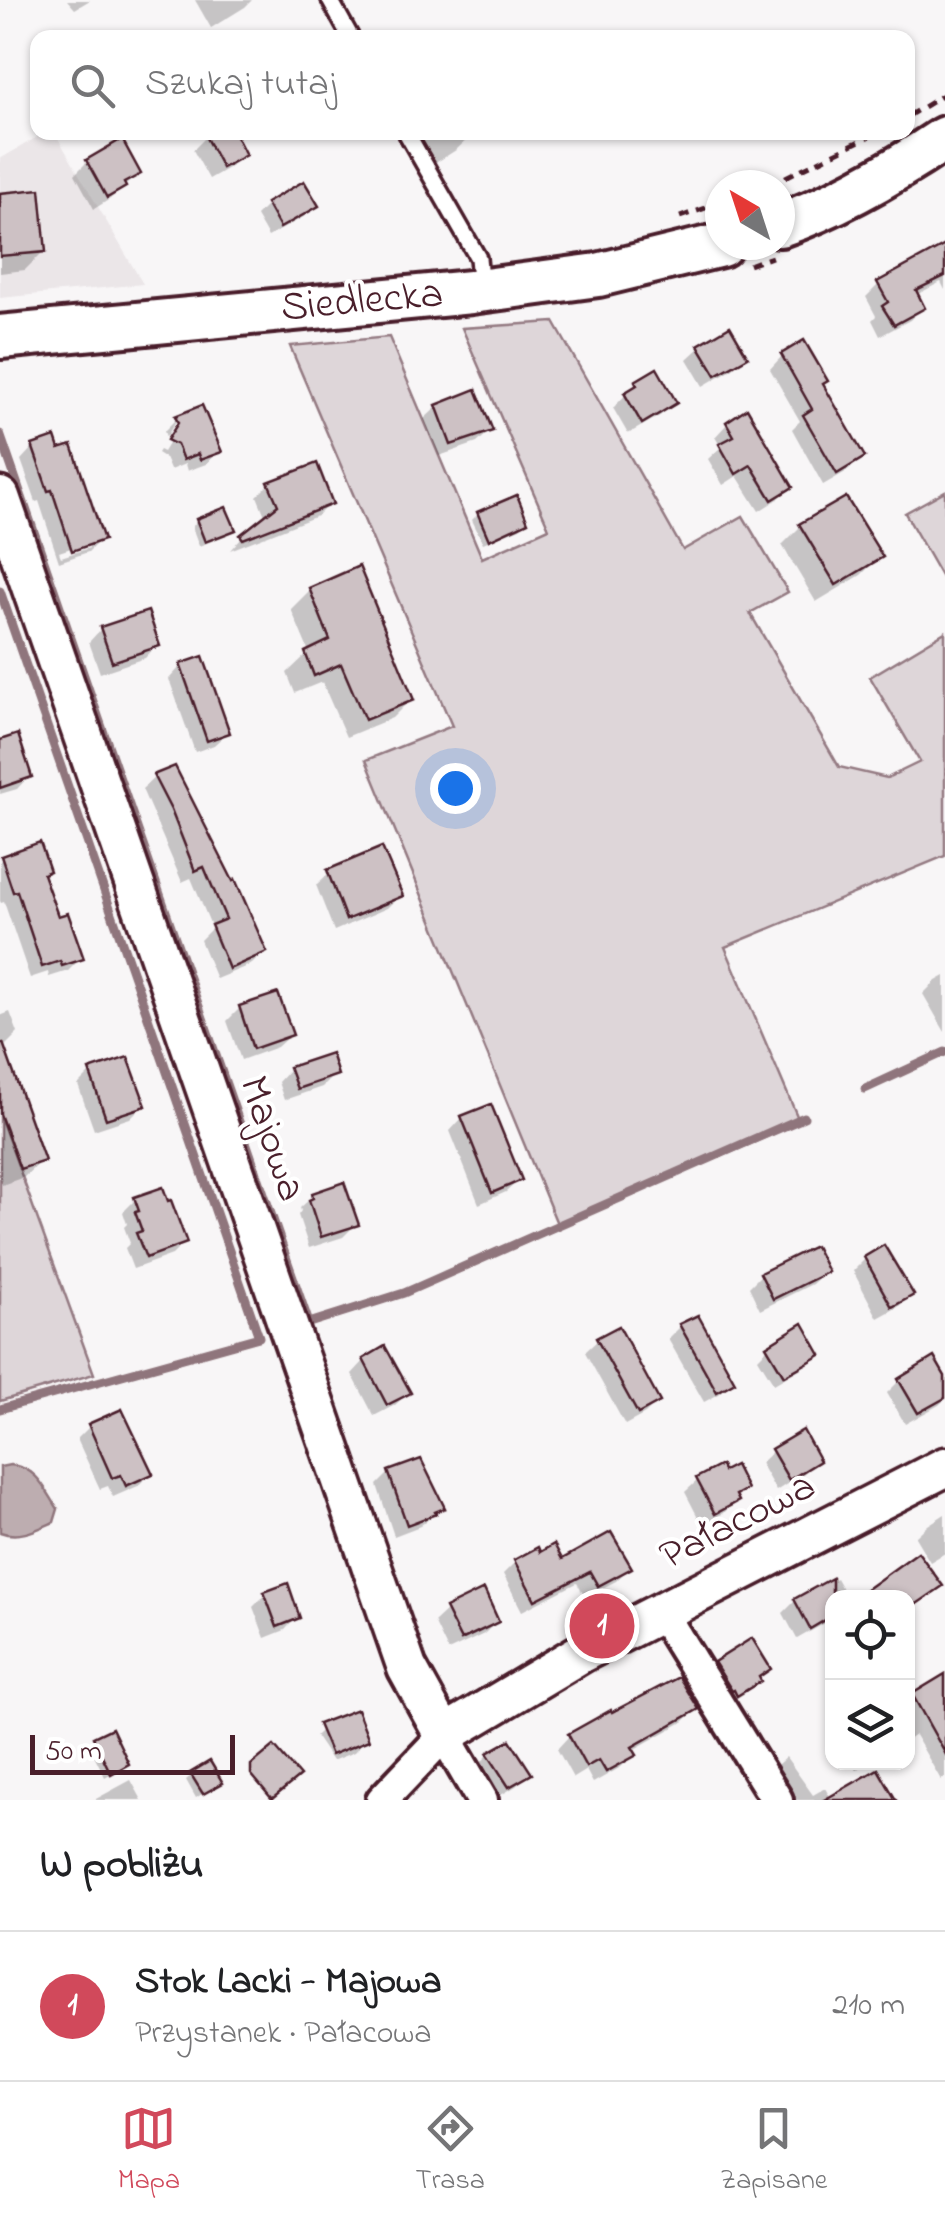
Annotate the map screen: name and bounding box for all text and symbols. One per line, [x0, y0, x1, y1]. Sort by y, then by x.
search box [30, 30, 915, 140]
text: Szukaj tutaj [145, 57, 336, 113]
icon: search [65, 58, 120, 113]
north arrow [705, 170, 795, 260]
street label: Siedlecka [278, 265, 446, 339]
your location [430, 763, 481, 814]
street label: Majowa [221, 1068, 321, 1210]
street label: Pałacowa [650, 1457, 826, 1587]
pin: 1 [570, 1588, 634, 1664]
map controls [825, 1590, 915, 1770]
button: locate [825, 1590, 915, 1680]
button: layers [825, 1680, 915, 1770]
scale bar [30, 1730, 235, 1774]
text: 50 m [45, 1732, 102, 1773]
text: W pobliżu [40, 1835, 204, 1896]
text: Stok Lacki - Majowa [135, 1955, 442, 2011]
text: 1 [67, 1983, 78, 2030]
text: 210 m [832, 1983, 905, 2030]
text: Przystanek · Pałacowa [135, 2011, 432, 2058]
tab: Mapa [118, 2101, 180, 2202]
tab: Trasa [416, 2101, 485, 2202]
tab: Zapisane [720, 2101, 827, 2202]

